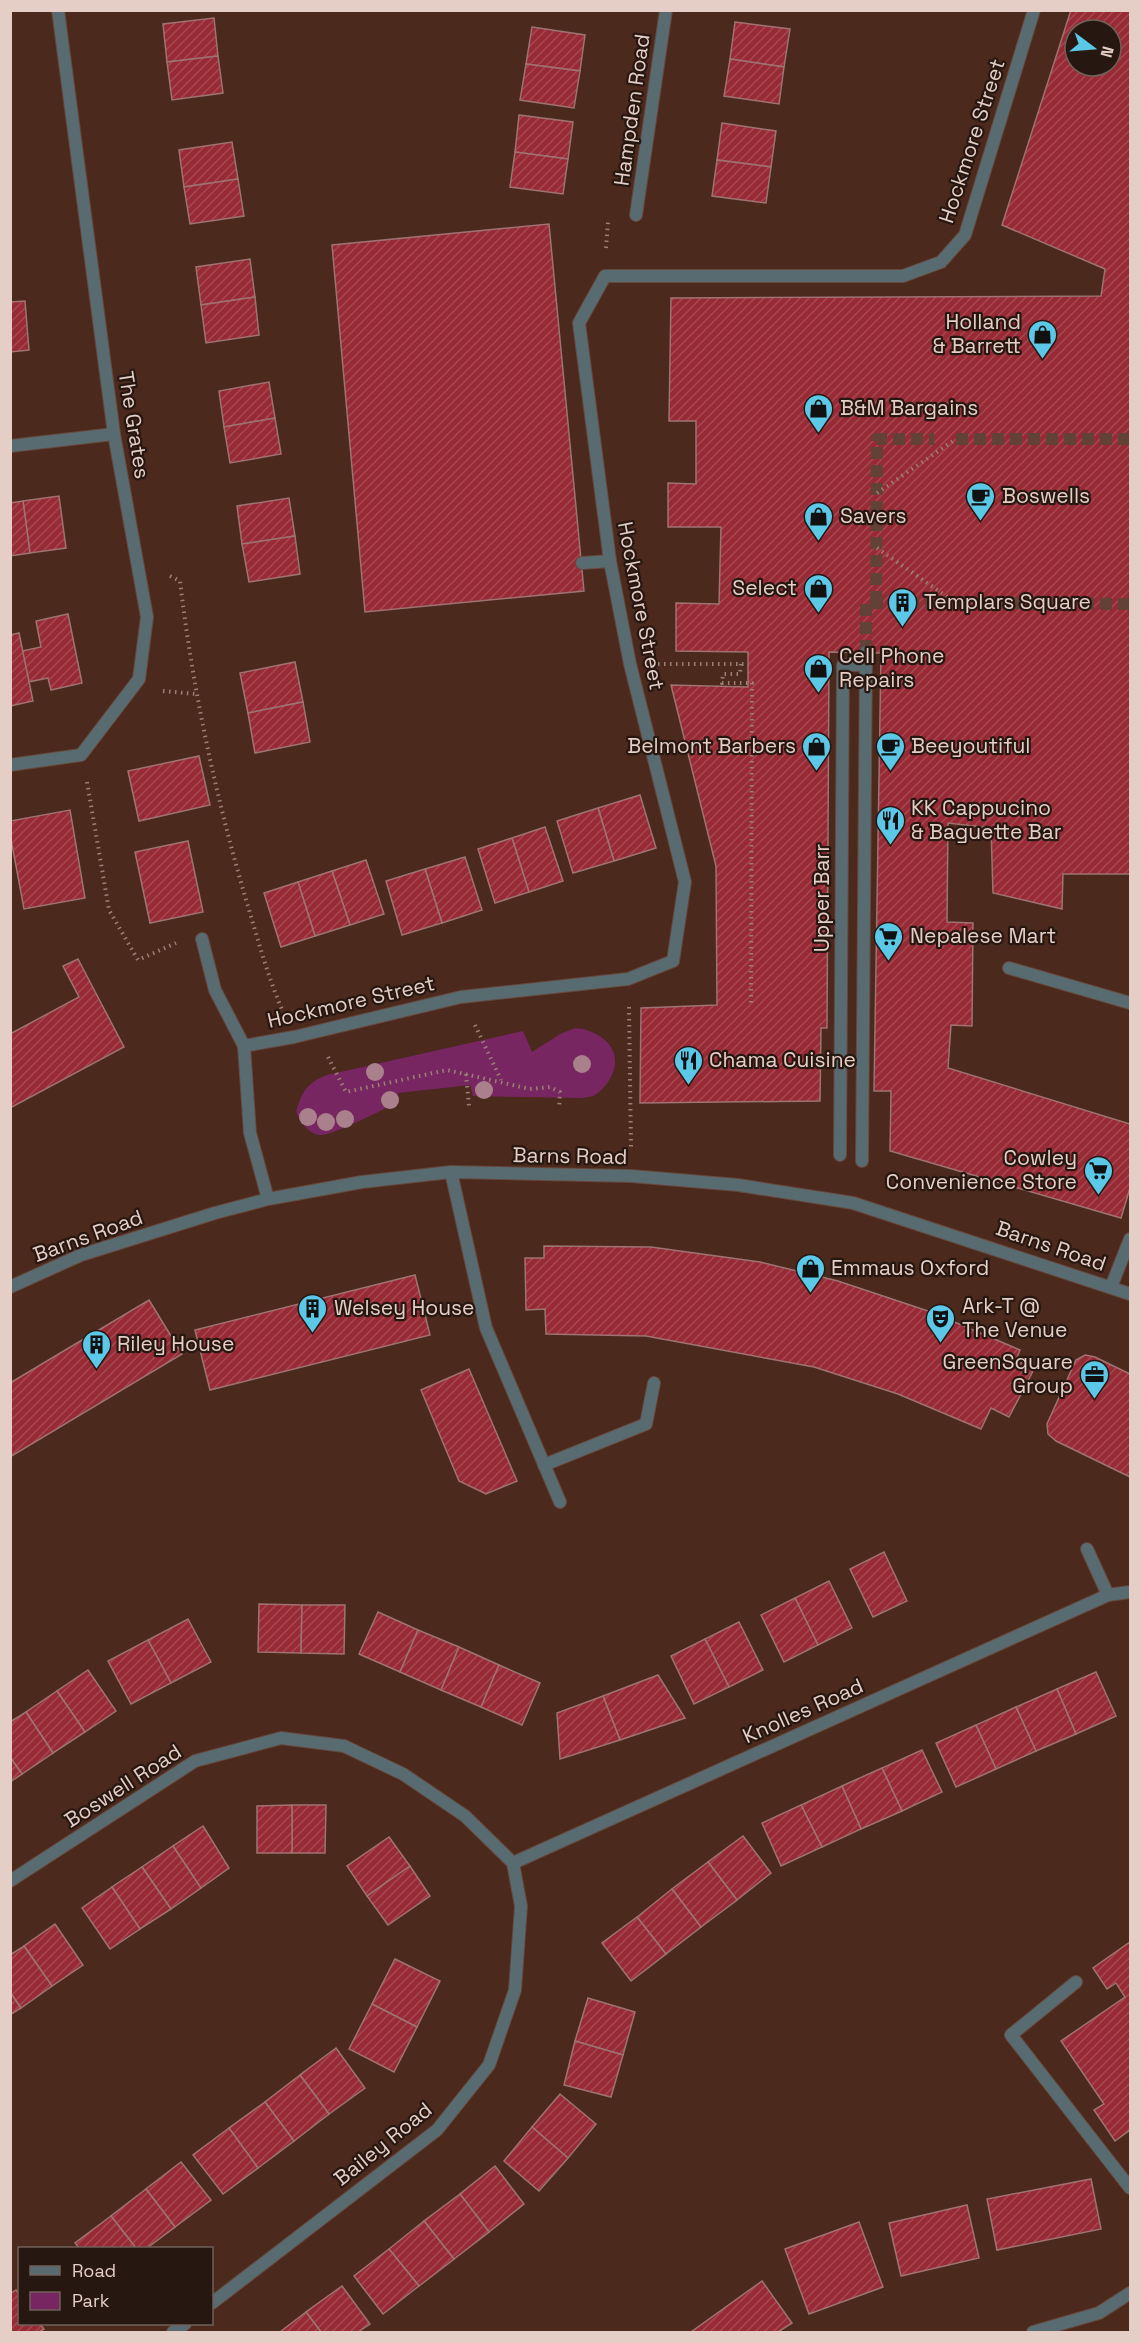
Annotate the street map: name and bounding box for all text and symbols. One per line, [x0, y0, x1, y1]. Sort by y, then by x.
north arrow [1063, 18, 1123, 78]
street label: Hampden Road [607, 32, 656, 188]
text: N [1095, 44, 1119, 60]
street label: Hockmore Street [932, 55, 1011, 226]
place label: Holland & Barrett [933, 308, 1021, 359]
shop icon: Holland & Barrett [1026, 318, 1058, 360]
street label: The Grates [113, 369, 156, 481]
shop icon: B&M Bargains [803, 392, 835, 434]
place label: B&M Bargains [840, 394, 978, 421]
cafe icon: Boswells [965, 480, 997, 522]
place label: Boswells [1002, 482, 1090, 509]
shop icon: Savers [803, 500, 835, 542]
place label: Savers [840, 502, 907, 529]
street label: Hockmore Street [612, 519, 671, 693]
shop icon: Select [802, 572, 834, 614]
place label: Select [732, 574, 797, 601]
building icon: Templars Square [887, 586, 919, 628]
place label: Templars Square [924, 588, 1091, 615]
place label: Cell Phone Repairs [839, 642, 944, 693]
shop icon: Cell Phone Repairs [802, 652, 834, 694]
shop icon: Belmont Barbers [801, 730, 833, 772]
cafe icon: Beeyoutiful [874, 730, 906, 772]
place label: Belmont Barbers [627, 732, 796, 759]
place label: Beeyoutiful [911, 732, 1031, 759]
place label: KK Cappucino & Baguette Bar [911, 794, 1062, 845]
restaurant icon: KK Cappucino & Baguette Bar [874, 804, 906, 846]
street label: Upper Barr [808, 844, 835, 952]
supermarket icon: Nepalese Mart [873, 920, 905, 962]
place label: Nepalese Mart [910, 922, 1056, 949]
street label: Hockmore Street [264, 969, 437, 1034]
restaurant icon: Chama Cuisine [672, 1044, 704, 1086]
place label: Chama Cuisine [709, 1046, 856, 1073]
street label: Barns Road [512, 1141, 628, 1170]
place label: Cowley Convenience Store [886, 1144, 1077, 1195]
supermarket icon: Cowley Convenience Store [1082, 1154, 1114, 1196]
street label: Barns Road [29, 1203, 146, 1268]
street label: Barns Road [993, 1214, 1110, 1277]
shop icon: Emmaus Oxford [794, 1252, 826, 1294]
place label: Emmaus Oxford [831, 1254, 989, 1281]
building icon: Welsey House [297, 1292, 329, 1334]
place label: Ark-T @ The Venue [962, 1292, 1067, 1343]
place label: Welsey House [334, 1294, 475, 1321]
theatre icon: Ark-T @ The Venue [925, 1302, 957, 1344]
building icon: Riley House [80, 1328, 112, 1370]
place label: Riley House [117, 1330, 234, 1357]
place label: GreenSquare Group [943, 1348, 1073, 1399]
office icon: GreenSquare Group [1078, 1358, 1110, 1400]
street label: Knolles Road [738, 1672, 867, 1749]
street label: Boswell Road [59, 1738, 186, 1833]
street label: Bailey Road [328, 2096, 437, 2191]
legend [18, 2247, 213, 2325]
text: Road [72, 2259, 116, 2282]
text: Park [72, 2289, 110, 2312]

